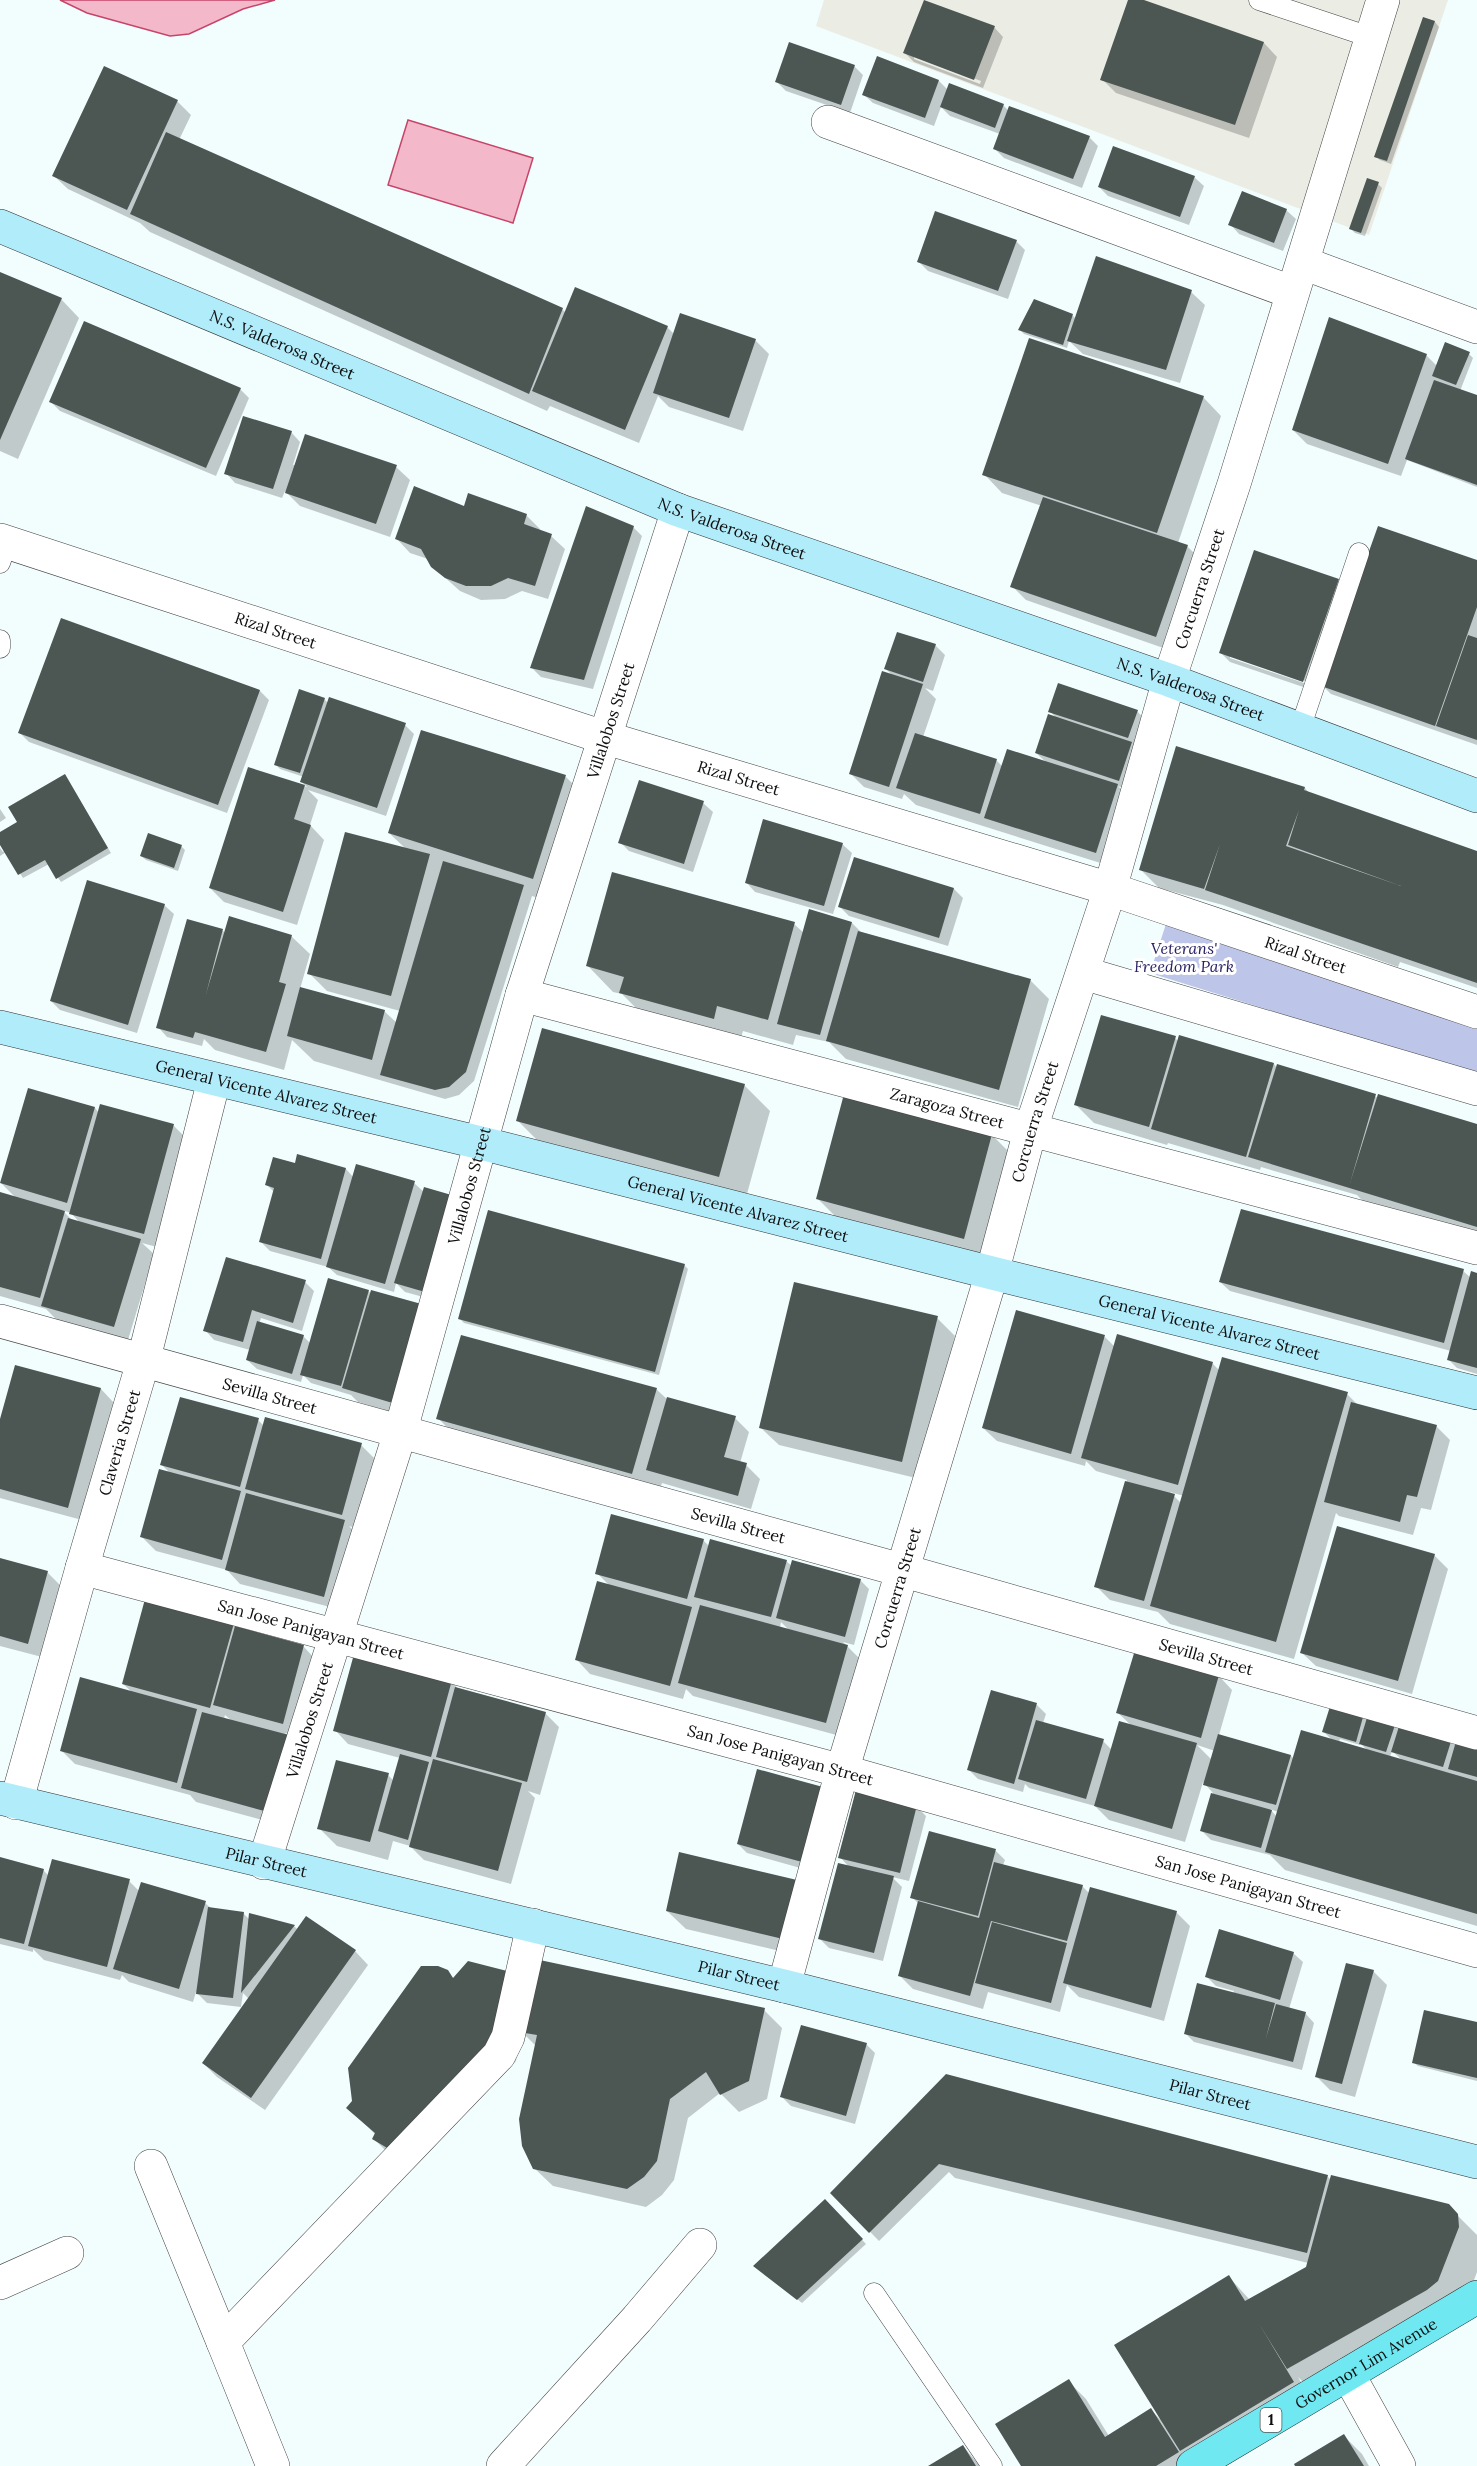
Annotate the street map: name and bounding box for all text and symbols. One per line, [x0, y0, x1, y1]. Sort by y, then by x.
street label: N.S. Valderosa Street [207, 305, 359, 384]
street label: N.S. Valderosa Street [655, 493, 809, 564]
street label: Corcuerra Street [1170, 525, 1229, 652]
street label: Rizal Street [232, 607, 320, 653]
street label: N.S. Valderosa Street [1114, 653, 1268, 725]
street label: Villalobos Street [582, 659, 639, 782]
street label: Rizal Street [695, 756, 783, 800]
street label: Rizal Street [1262, 932, 1350, 978]
park label: Veterans' Freedom Park [1134, 938, 1234, 976]
street label: General Vicente Alvarez Street [154, 1055, 380, 1128]
street label: Corcuerra Street [1007, 1058, 1063, 1184]
street label: Zaragoza Street [888, 1083, 1007, 1133]
street label: Villalobos Street [443, 1124, 495, 1247]
street label: General Vicente Alvarez Street [625, 1171, 851, 1246]
street label: General Vicente Alvarez Street [1097, 1290, 1323, 1364]
street label: Sevilla Street [221, 1373, 320, 1418]
street label: Claveria Street [94, 1386, 145, 1498]
street label: Sevilla Street [689, 1503, 788, 1548]
street label: Corcuerra Street [869, 1524, 925, 1651]
street label: San Jose Panigayan Street [216, 1595, 407, 1664]
street label: Sevilla Street [1157, 1634, 1256, 1679]
street label: Villalobos Street [281, 1658, 337, 1782]
street label: San Jose Panigayan Street [685, 1720, 877, 1790]
street label: Pilar Street [224, 1842, 310, 1882]
street label: San Jose Panigayan Street [1153, 1850, 1344, 1922]
street label: Pilar Street [696, 1956, 783, 1995]
street label: Pilar Street [1167, 2074, 1254, 2114]
street label: Governor Lim Avenue [1291, 2313, 1441, 2413]
road number: 1 [1260, 2408, 1282, 2432]

